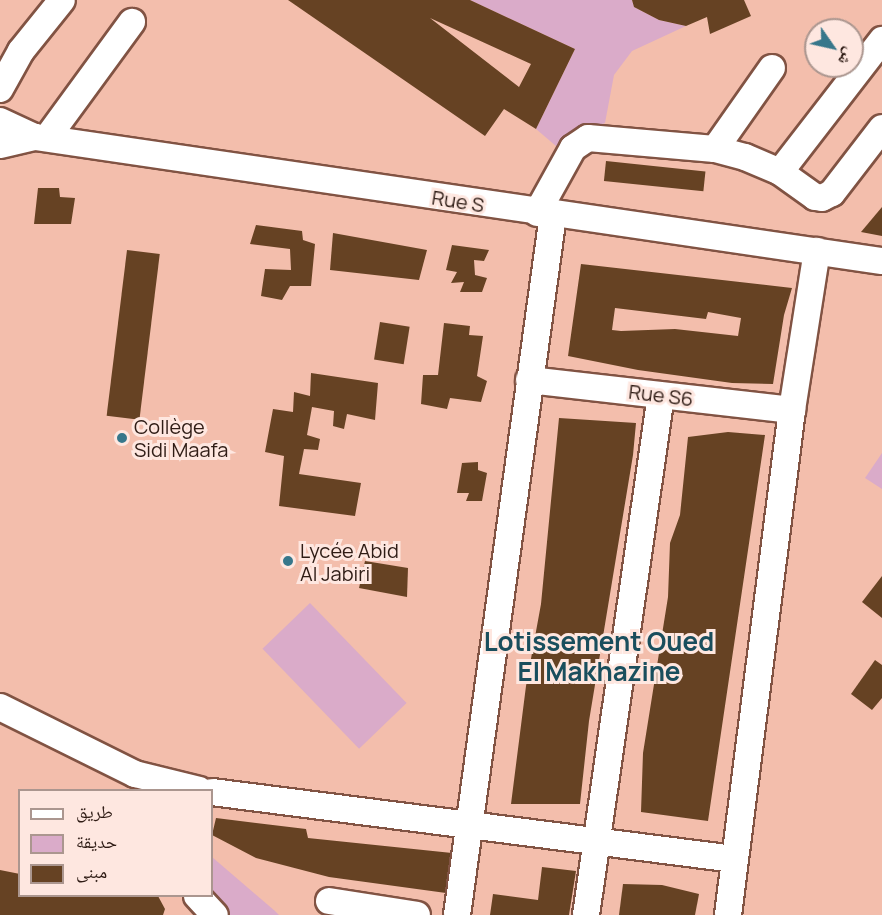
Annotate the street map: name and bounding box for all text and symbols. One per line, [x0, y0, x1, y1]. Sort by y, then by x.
north arrow [804, 18, 864, 78]
text: ش [833, 44, 861, 70]
street label: Rue S [430, 185, 486, 217]
street label: Rue S6 [627, 379, 695, 411]
place label: Collège Sidi Maafa [134, 414, 228, 461]
marker: Collège Sidi Maafa [115, 431, 129, 445]
place label: Lycée Abid Al Jabiri [300, 538, 399, 585]
marker: Lycée Abid Al Jabiri [281, 554, 295, 568]
district label: Lotissement Oued El Makhazine [484, 626, 714, 688]
legend [18, 789, 213, 897]
text: طريق [76, 799, 113, 823]
text: حديقة [76, 829, 117, 853]
text: مبنى [76, 859, 107, 883]

